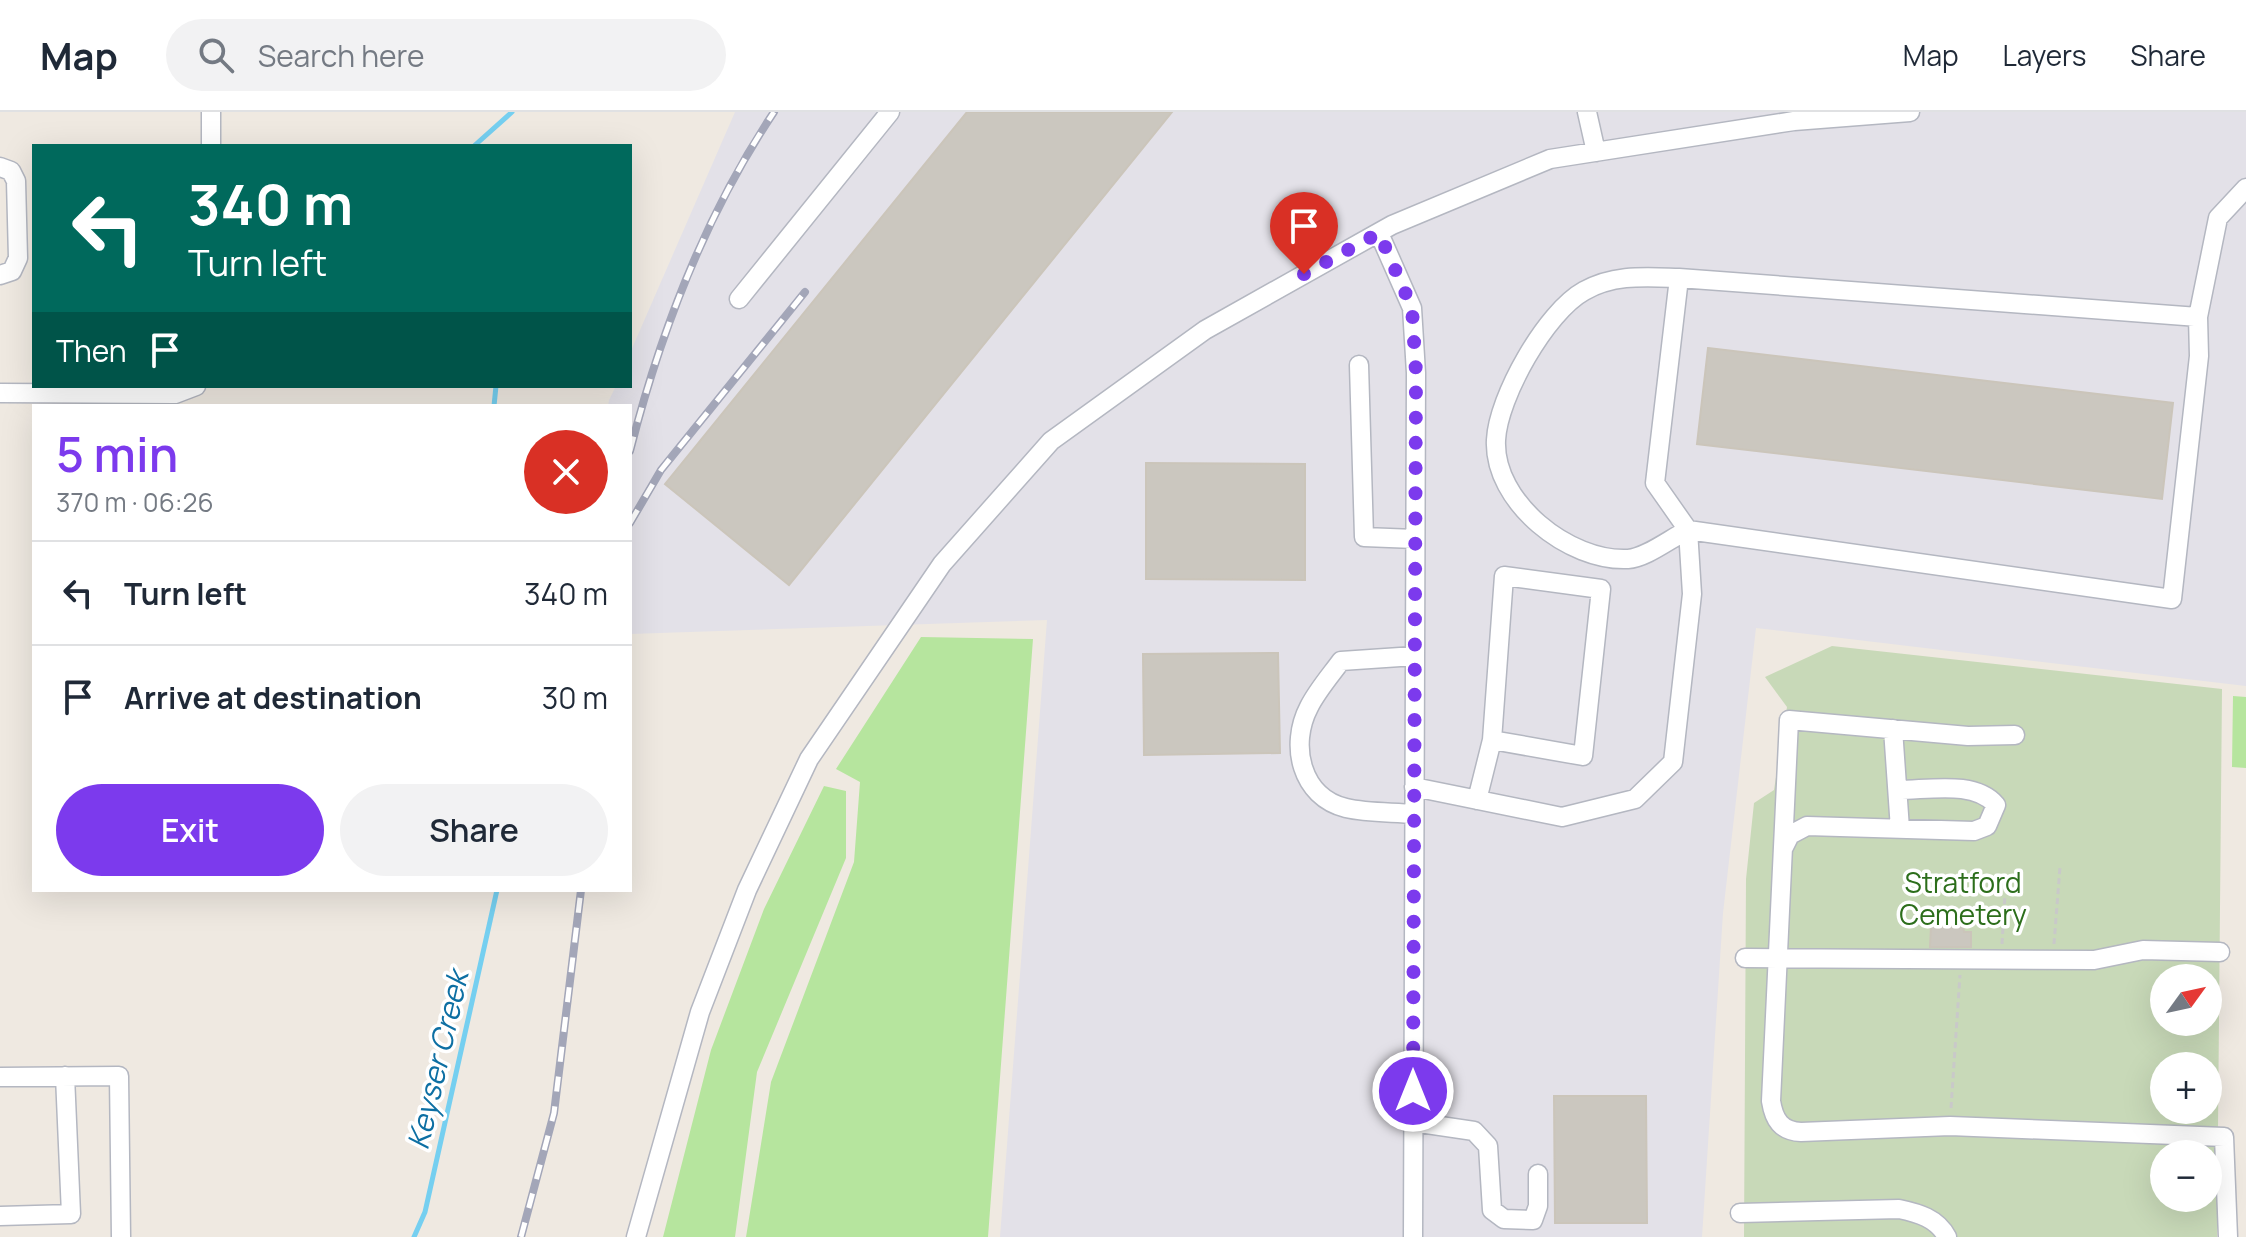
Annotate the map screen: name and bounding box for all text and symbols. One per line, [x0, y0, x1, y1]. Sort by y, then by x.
search box [166, 19, 726, 91]
text: Map [40, 29, 118, 81]
icon: search [194, 33, 238, 77]
text: Search here [258, 35, 425, 76]
text: Map [1903, 36, 1959, 74]
text: Layers [2003, 36, 2086, 74]
text: Share [2130, 36, 2206, 74]
text: 340 m [188, 165, 353, 242]
icon: left [56, 176, 160, 280]
pin [1270, 192, 1338, 274]
icon: arrive [1282, 204, 1326, 248]
text: Turn left [188, 238, 327, 287]
icon: arrive [143, 328, 187, 372]
text: Then [56, 330, 127, 371]
text: 5 min [56, 421, 178, 486]
button: close [524, 430, 608, 514]
text: 370 m · 06:26 [56, 484, 214, 520]
icon: left [56, 571, 100, 615]
text: Turn left [124, 573, 247, 614]
text: 340 m [524, 573, 608, 614]
icon: arrive [56, 675, 100, 719]
text: Arrive at destination [124, 677, 422, 718]
text: 30 m [542, 677, 608, 718]
button: Exit [56, 784, 324, 876]
button: Share [340, 784, 608, 876]
park label: Stratford Cemetery [1899, 863, 2027, 933]
water label: Keyser Creek [397, 963, 478, 1153]
north arrow [2150, 964, 2222, 1036]
map controls [2150, 964, 2222, 1212]
position arrow [1371, 1049, 1455, 1133]
button: + [2150, 1052, 2222, 1124]
button: − [2150, 1140, 2222, 1212]

